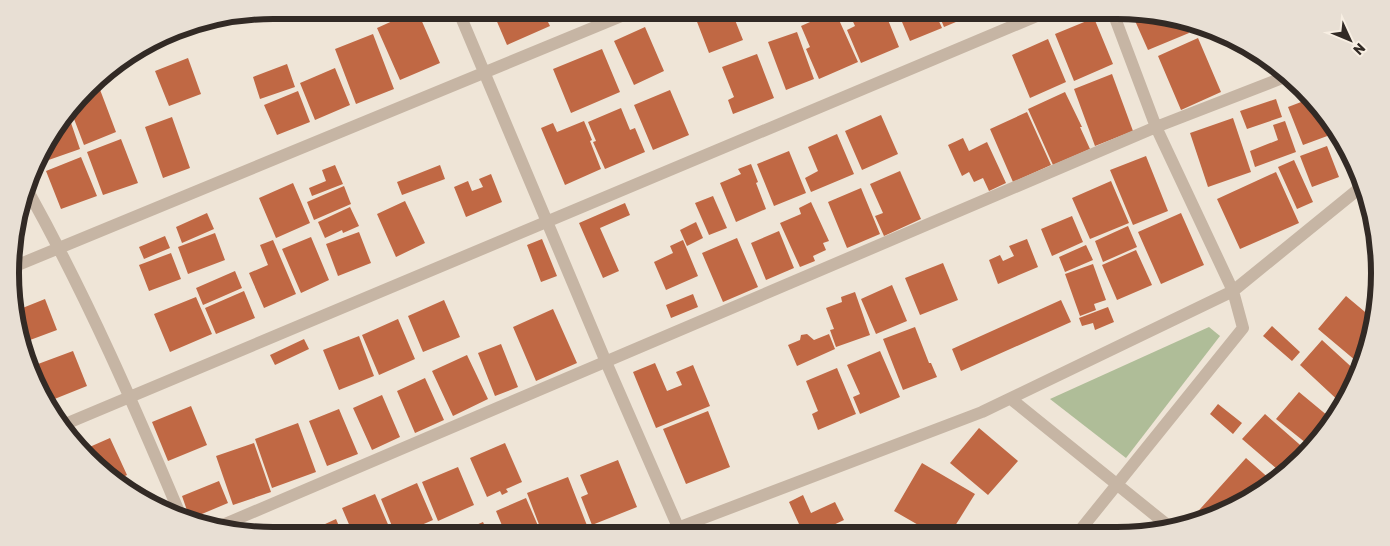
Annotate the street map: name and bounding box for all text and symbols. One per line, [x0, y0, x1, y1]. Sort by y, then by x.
north arrow [1325, 15, 1375, 65]
text: N [1349, 39, 1369, 58]

